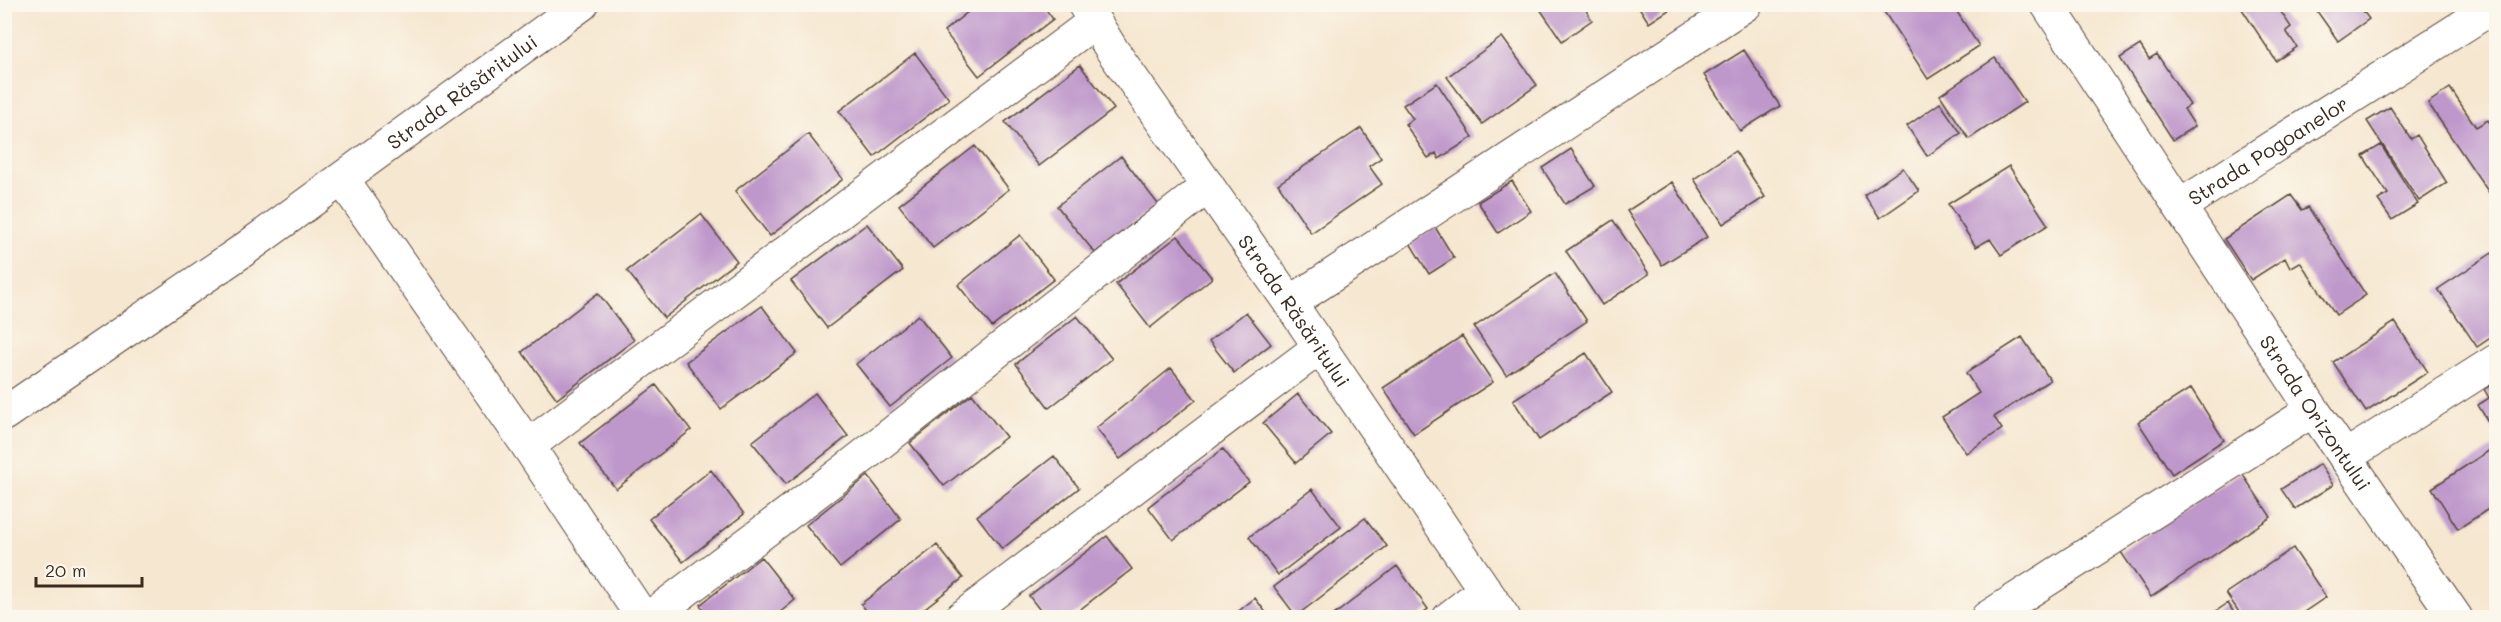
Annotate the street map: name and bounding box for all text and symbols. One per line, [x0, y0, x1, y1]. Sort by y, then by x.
street label: Strada Răsăritului [381, 28, 542, 155]
street label: Strada Pogoanelor [2183, 90, 2353, 211]
street label: Strada Răsăritului [1233, 229, 1356, 392]
street label: Strada Orizontului [2254, 330, 2377, 495]
scale bar [36, 550, 142, 588]
text: 20 m [45, 558, 86, 582]

